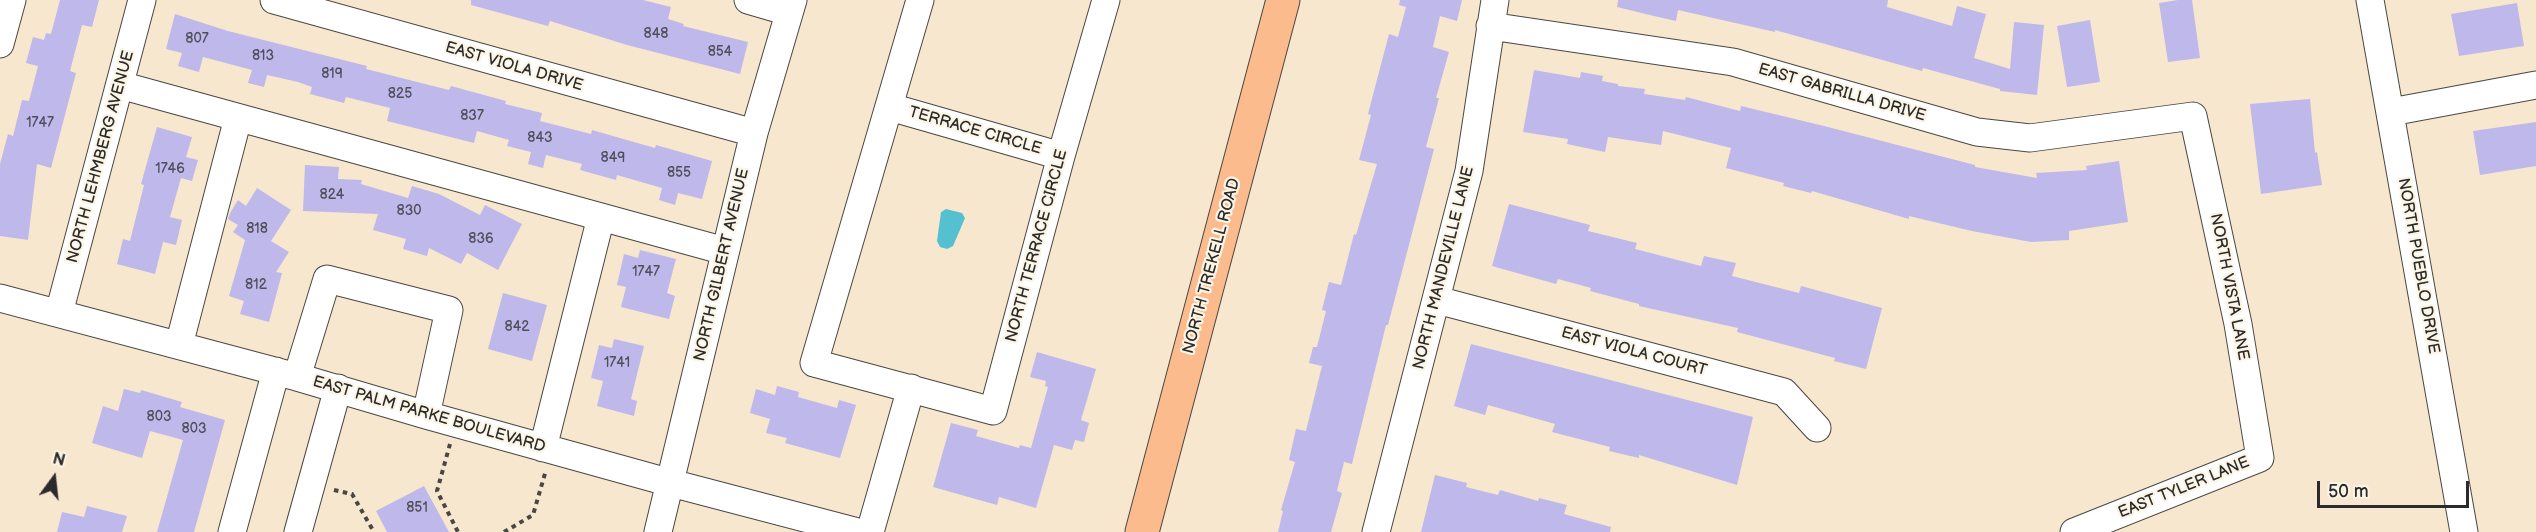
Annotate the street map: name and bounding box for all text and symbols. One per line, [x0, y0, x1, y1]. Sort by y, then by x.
house number: 848 [644, 26, 668, 42]
house number: 807 [185, 31, 209, 47]
street label: EAST VIOLA DRIVE [443, 38, 585, 96]
house number: 854 [708, 44, 732, 60]
house number: 813 [252, 48, 274, 64]
street label: NORTH LEHMBERG AVENUE [63, 49, 139, 265]
street label: EAST GABRILLA DRIVE [1756, 60, 1928, 126]
house number: 819 [321, 66, 343, 82]
house number: 825 [388, 86, 412, 102]
street label: TERRACE CIRCLE [906, 103, 1044, 159]
house number: 837 [460, 108, 484, 124]
house number: 1747 [26, 115, 54, 131]
house number: 843 [527, 130, 553, 146]
street label: NORTH TERRACE CIRCLE [1002, 148, 1072, 344]
house number: 849 [601, 150, 625, 166]
house number: 1746 [155, 161, 185, 177]
street label: NORTH MANDEVILLE LANE [1409, 164, 1479, 372]
house number: 855 [667, 165, 691, 181]
street label: NORTH GILBERT AVENUE [690, 167, 754, 363]
street label: NORTH TREKELL ROAD [1179, 176, 1245, 356]
street label: NORTH PUEBLO DRIVE [2393, 177, 2443, 355]
house number: 824 [320, 187, 344, 203]
house number: 830 [396, 203, 422, 219]
street label: NORTH VISTA LANE [2205, 212, 2253, 362]
house number: 818 [246, 221, 268, 237]
house number: 836 [468, 231, 494, 247]
house number: 1747 [632, 264, 660, 280]
house number: 812 [245, 277, 267, 293]
house number: 842 [505, 319, 529, 335]
street label: EAST VIOLA COURT [1559, 323, 1709, 381]
house number: 1741 [604, 355, 630, 371]
street label: EAST PALM PARKE BOULEVARD [310, 373, 548, 457]
house number: 803 [146, 409, 172, 425]
house number: 803 [181, 421, 207, 437]
north arrow [24, 448, 84, 508]
text: N [51, 449, 67, 471]
street label: EAST TYLER LANE [2116, 453, 2252, 523]
scale bar [2320, 469, 2472, 507]
text: 50 m [2328, 481, 2369, 502]
house number: 851 [406, 500, 428, 516]

